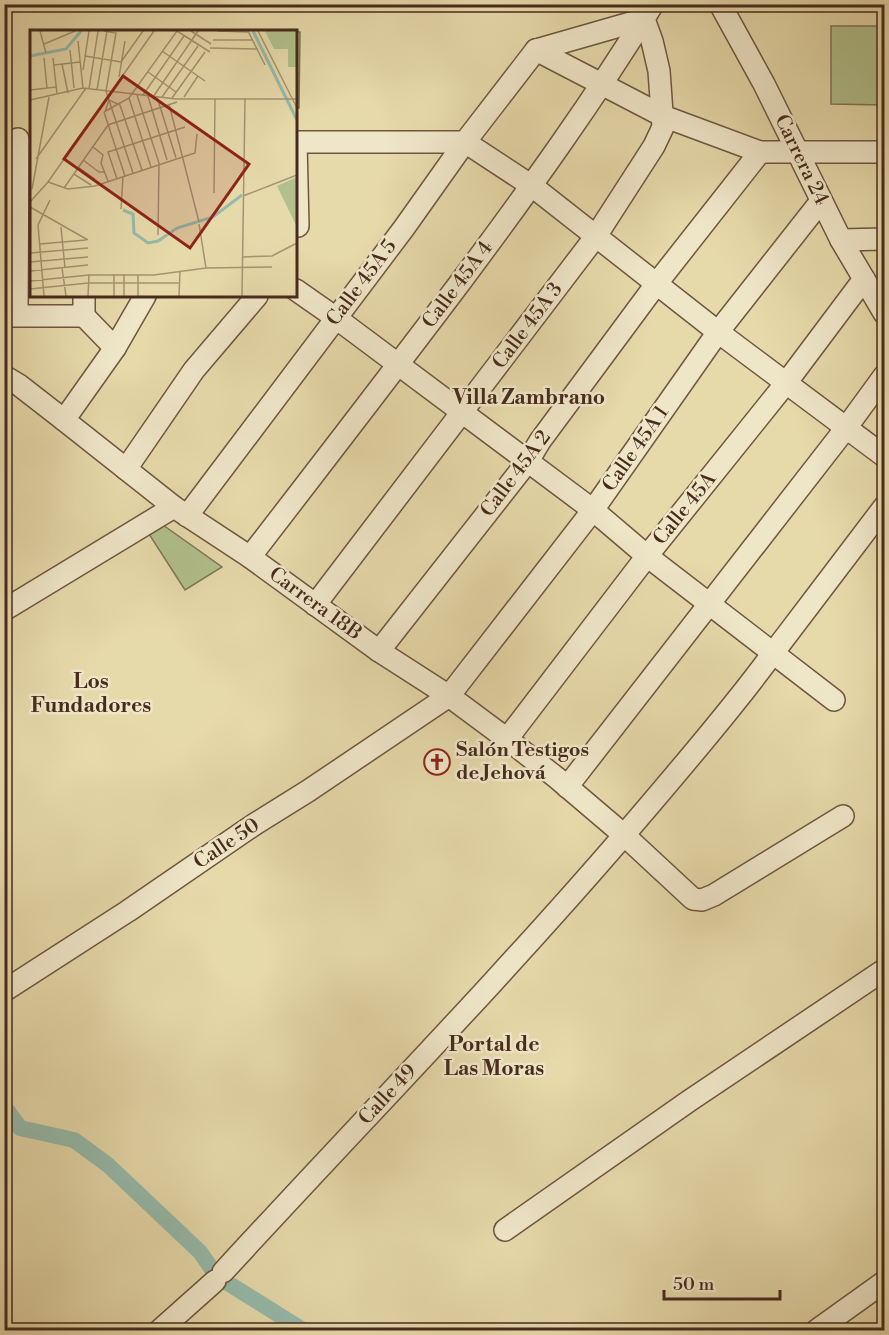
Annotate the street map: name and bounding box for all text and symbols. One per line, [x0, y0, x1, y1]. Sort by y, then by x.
inset map [30, 30, 297, 297]
street label: Carrera 24 [768, 111, 834, 209]
street label: Calle 45A 5 [321, 235, 403, 331]
street label: Calle 45A 4 [417, 236, 499, 333]
street label: Calle 45A 3 [487, 278, 569, 374]
district label: Villa Zambrano [452, 385, 605, 411]
street label: Calle 45A 1 [597, 401, 675, 497]
street label: Calle 45A 2 [475, 426, 557, 522]
street label: Calle 45A [648, 467, 723, 551]
street label: Carrera 18B [264, 562, 366, 646]
district label: Los Fundadores [31, 669, 151, 719]
place label: Salón Testigos de Jehová [456, 738, 589, 786]
church icon: Salón Testigos de Jehová [422, 747, 452, 777]
street label: Calle 50 [189, 813, 265, 875]
district label: Portal de Las Moras [444, 1032, 544, 1082]
street label: Calle 49 [354, 1059, 422, 1131]
scale bar [664, 1263, 780, 1301]
text: 50 m [673, 1273, 715, 1296]

